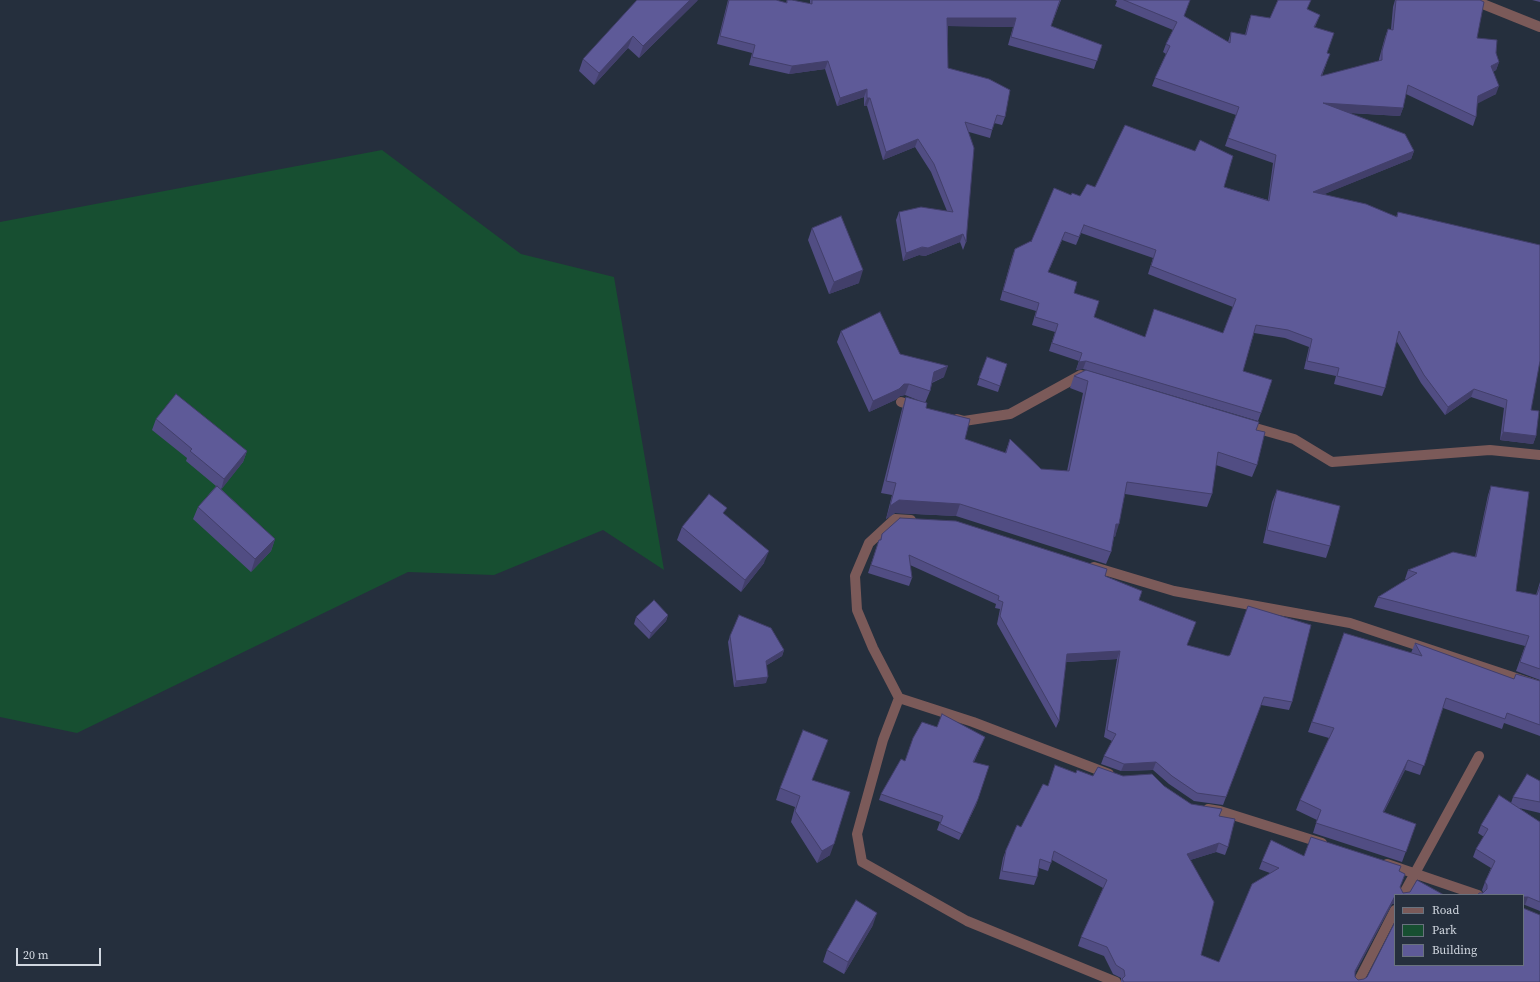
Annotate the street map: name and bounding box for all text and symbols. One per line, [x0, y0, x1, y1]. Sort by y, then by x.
legend [1394, 894, 1524, 966]
text: Road [1432, 902, 1459, 918]
text: Park [1432, 922, 1457, 938]
scale bar [18, 940, 103, 966]
text: Building [1432, 942, 1477, 958]
text: 20 m [23, 947, 49, 963]

